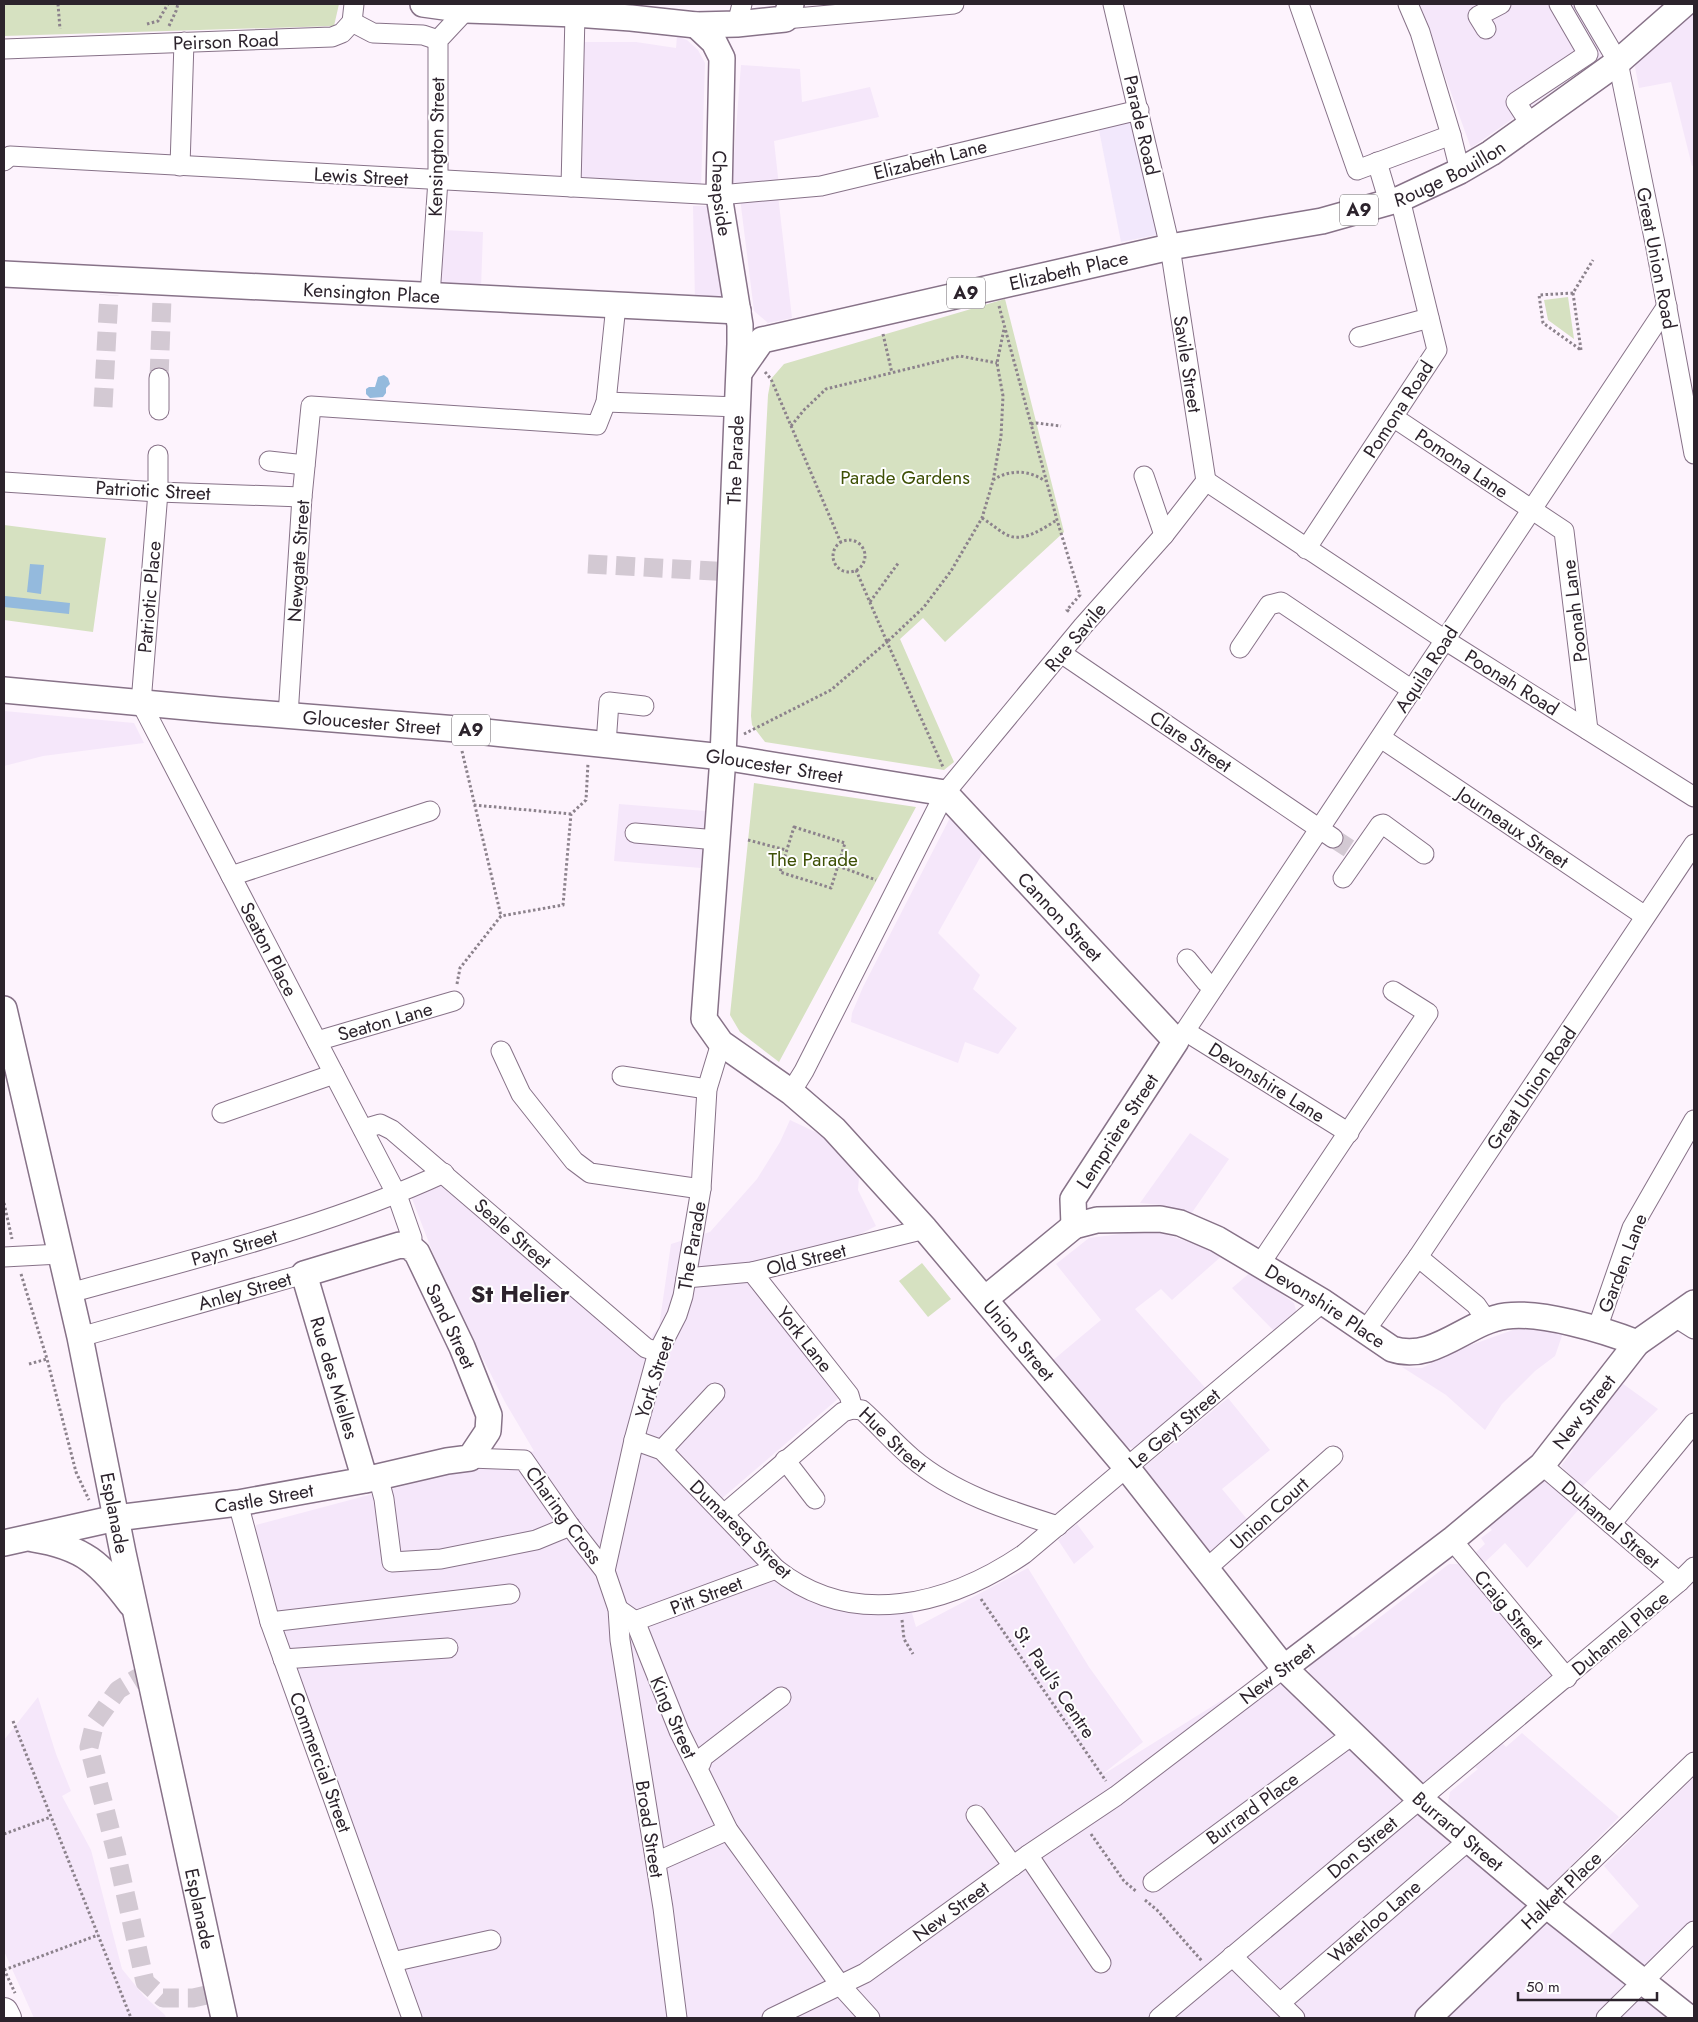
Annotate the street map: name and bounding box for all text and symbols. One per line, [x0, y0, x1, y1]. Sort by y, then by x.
street label: Peirson Road [172, 26, 279, 57]
street label: Parade Road [1117, 72, 1166, 178]
street label: Kensington Street [422, 77, 451, 217]
street label: Elizabeth Lane [871, 132, 990, 187]
street label: Rouge Bouillon [1391, 134, 1511, 214]
street label: Cheapside [705, 150, 738, 238]
street label: Lewis Street [313, 161, 409, 192]
street label: Great Union Road [1630, 185, 1683, 331]
road number: A9 [1340, 194, 1378, 226]
street label: Elizabeth Place [1006, 244, 1131, 297]
street label: Kensington Place [302, 276, 441, 310]
road number: A9 [947, 278, 985, 308]
street label: Savile Street [1167, 314, 1209, 415]
street label: Pomona Road [1357, 355, 1440, 463]
street label: The Parade [720, 415, 751, 505]
street label: Pomona Lane [1410, 422, 1514, 505]
park label: Parade Gardens [840, 464, 970, 491]
street label: Patriotic Street [95, 474, 212, 507]
street label: Newgate Street [281, 499, 316, 623]
street label: Patriotic Place [131, 540, 168, 654]
street label: Poonah Lane [1555, 558, 1594, 664]
street label: Rue Savile [1038, 597, 1113, 678]
street label: Aquila Road [1388, 621, 1465, 718]
street label: Poonah Road [1459, 643, 1564, 722]
street label: Gloucester Street [302, 704, 442, 742]
street label: Clare Street [1144, 704, 1237, 779]
road number: A9 [452, 714, 490, 746]
street label: Gloucester Street [704, 742, 845, 790]
street label: Journeaux Street [1449, 778, 1574, 875]
park label: The Parade [768, 846, 858, 873]
street label: Cannon Street [1011, 866, 1109, 968]
street label: Seaton Place [233, 897, 304, 1001]
street label: Seaton Lane [335, 995, 436, 1048]
street label: Great Union Road [1480, 1021, 1583, 1156]
street label: Devonshire Lane [1203, 1036, 1330, 1129]
street label: Lemprière Street [1070, 1068, 1165, 1194]
street label: Seale Street [468, 1192, 558, 1275]
street label: The Parade [671, 1199, 713, 1292]
street label: Garden Lane [1591, 1210, 1654, 1317]
street label: Payn Street [188, 1222, 281, 1273]
street label: Old Street [763, 1236, 849, 1282]
street label: Devonshire Place [1260, 1258, 1391, 1355]
street label: Anley Street [195, 1265, 295, 1317]
district label: St Helier [470, 1276, 570, 1311]
street label: Sand Street [419, 1279, 482, 1374]
street label: Union Street [977, 1294, 1061, 1387]
street label: York Lane [770, 1301, 839, 1378]
street label: Rue des Mielles [303, 1313, 365, 1443]
street label: York Street [628, 1332, 681, 1422]
street label: New Street [1546, 1368, 1622, 1455]
street label: Le Geyt Street [1123, 1382, 1226, 1475]
street label: Hue Street [853, 1401, 932, 1479]
street label: Charing Cross [519, 1461, 609, 1570]
street label: Esplanade [93, 1470, 136, 1556]
street label: Union Court [1224, 1470, 1315, 1556]
street label: Dumaresq Street [684, 1474, 798, 1585]
street label: Duhamel Street [1556, 1474, 1666, 1575]
street label: Castle Street [213, 1477, 316, 1520]
street label: Craig Street [1468, 1564, 1550, 1655]
street label: Pitt Street [666, 1569, 747, 1622]
street label: Duhamel Place [1566, 1585, 1675, 1682]
street label: St. Paul's Centre [1007, 1621, 1102, 1744]
street label: New Street [1234, 1636, 1321, 1711]
street label: King Street [643, 1672, 704, 1763]
street label: Commercial Street [283, 1688, 359, 1837]
street label: Burrard Place [1200, 1765, 1304, 1851]
street label: Broad Street [628, 1778, 671, 1880]
street label: Burrard Street [1406, 1786, 1509, 1878]
street label: Don Street [1321, 1810, 1404, 1885]
street label: Halkett Place [1515, 1845, 1608, 1936]
street label: Esplanade [178, 1866, 222, 1952]
street label: Waterloo Lane [1322, 1873, 1427, 1969]
street label: New Street [907, 1874, 995, 1948]
scale bar [1518, 1970, 1657, 2002]
text: 50 m [1526, 1976, 1560, 1998]

